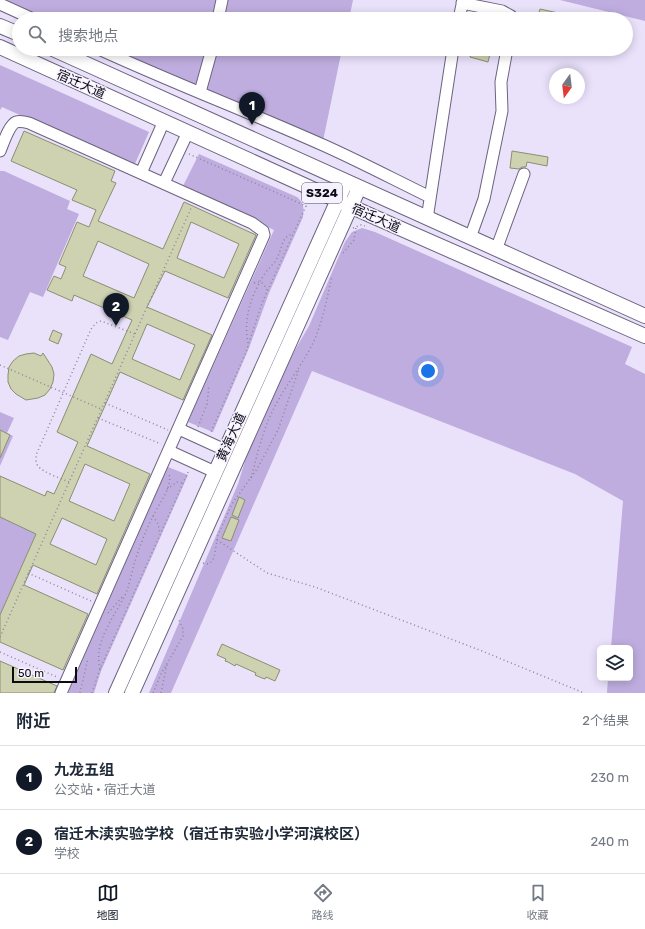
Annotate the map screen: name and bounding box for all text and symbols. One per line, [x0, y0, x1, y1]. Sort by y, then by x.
search box [12, 12, 633, 56]
icon: search [26, 23, 48, 45]
text: 搜索地点 [58, 27, 118, 45]
street label: 宿迁大道 [54, 67, 108, 101]
north arrow [549, 68, 585, 104]
pin: 1 [239, 92, 265, 125]
road number: S324 [302, 183, 342, 203]
street label: 宿迁大道 [349, 201, 403, 235]
pin: 2 [103, 293, 129, 326]
your location [418, 361, 438, 381]
street label: 黄海大道 [214, 410, 248, 464]
map controls [597, 645, 633, 681]
button: layers [597, 645, 633, 681]
scale bar [12, 665, 77, 684]
text: 50 m [18, 667, 44, 680]
text: 附近 [16, 711, 50, 731]
text: 2个结果 [582, 713, 629, 728]
text: 九龙五组 [54, 761, 114, 779]
text: 1 [26, 770, 32, 785]
text: 230 m [591, 770, 629, 785]
text: 公交站 · 宿迁大道 [54, 782, 156, 797]
text: 宿迁木渎实验学校（宿迁市实验小学河滨校区） [54, 825, 369, 843]
text: 2 [25, 834, 33, 849]
text: 240 m [590, 834, 629, 849]
text: 学校 [54, 846, 80, 861]
tab: 地图 [97, 882, 119, 922]
tab: 路线 [312, 882, 334, 922]
tab: 收藏 [527, 882, 549, 922]

